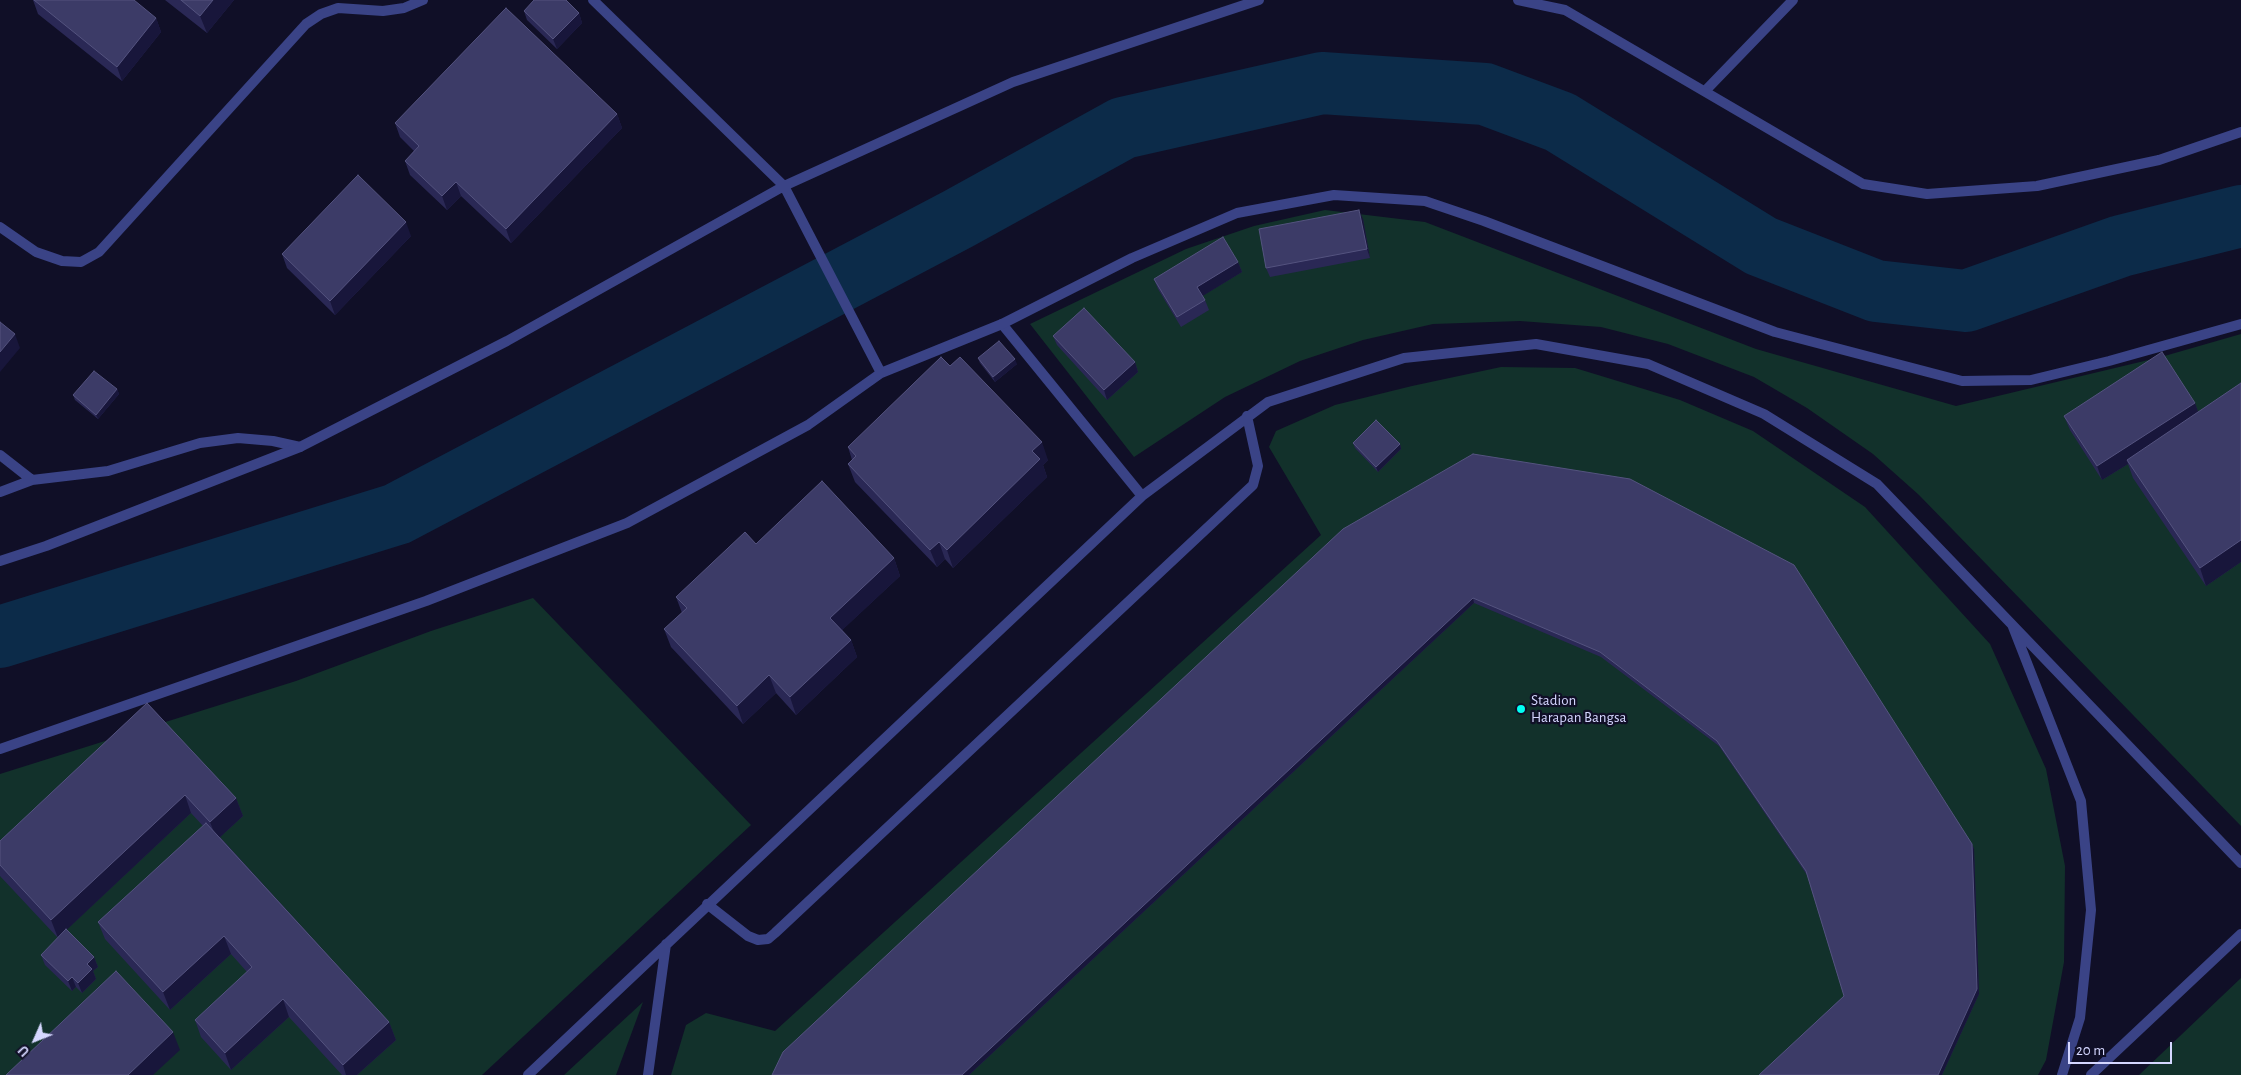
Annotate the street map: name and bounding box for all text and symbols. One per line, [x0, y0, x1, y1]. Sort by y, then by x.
place label: Stadion Harapan Bangsa [1531, 691, 1626, 726]
marker: Stadion Harapan Bangsa [1515, 703, 1527, 715]
north arrow [10, 1015, 60, 1065]
scale bar [2071, 1032, 2175, 1064]
text: U [16, 1042, 32, 1058]
text: 20 m [2076, 1043, 2105, 1058]

